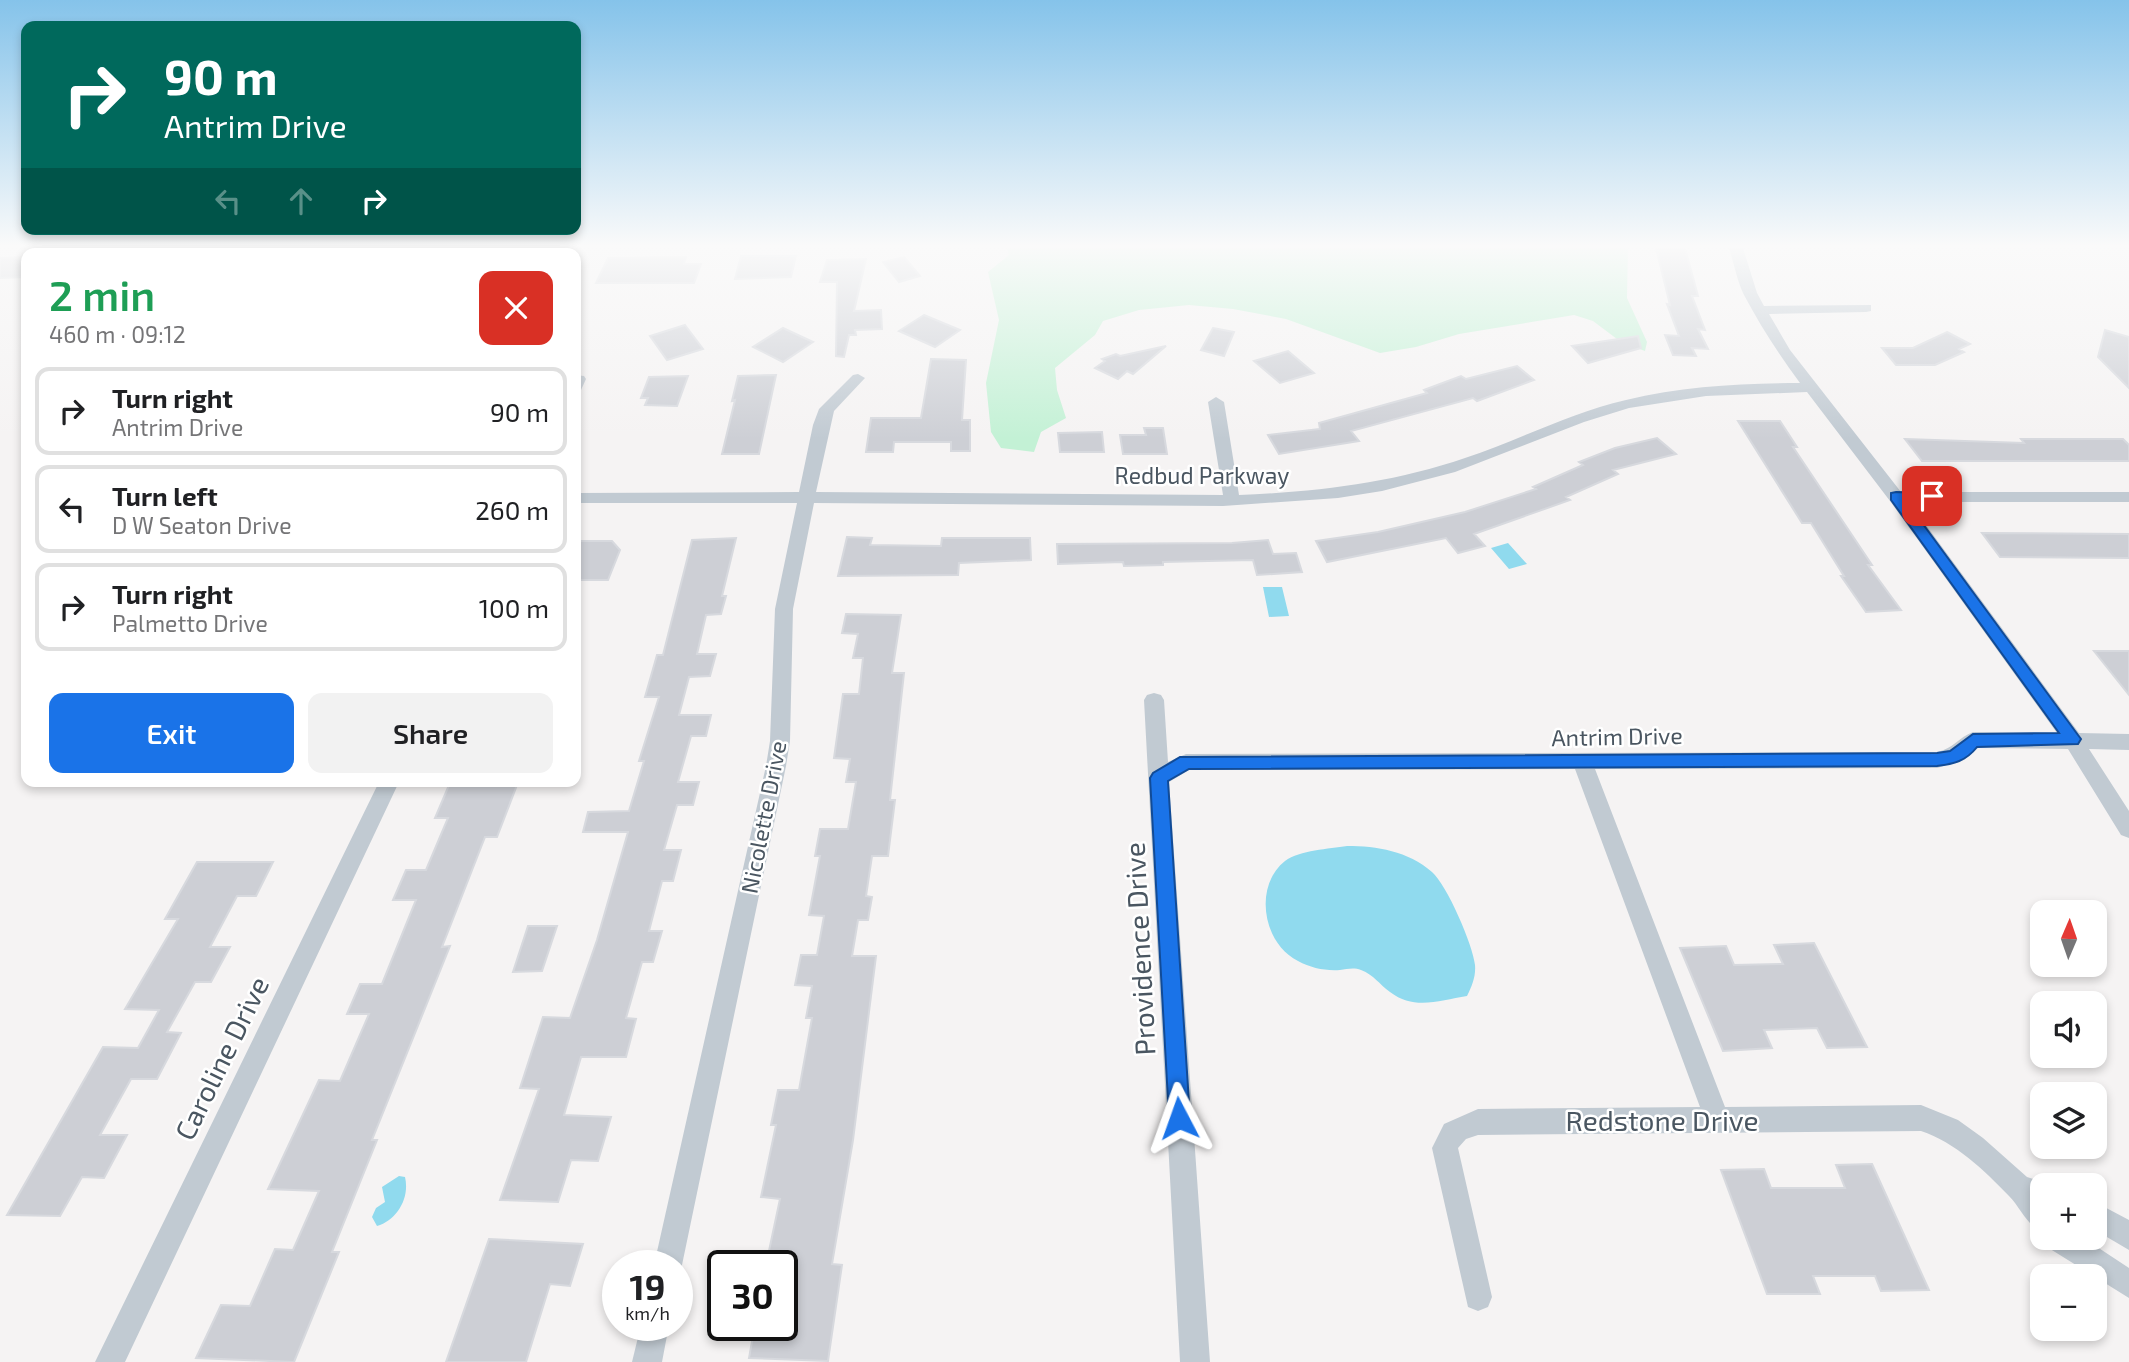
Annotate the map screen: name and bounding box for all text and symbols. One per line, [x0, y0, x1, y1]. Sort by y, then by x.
text: 90 m [164, 46, 278, 105]
icon: right [49, 49, 140, 140]
text: Antrim Drive [164, 106, 347, 144]
icon: left [209, 182, 247, 220]
icon: ahead [282, 182, 320, 220]
icon: right [355, 182, 393, 220]
text: 2 min [49, 269, 155, 319]
button: close [479, 271, 553, 345]
text: 460 m · 09:12 [49, 320, 186, 348]
text: Turn right [112, 382, 233, 413]
icon: right [53, 392, 91, 430]
text: 90 m [490, 396, 549, 427]
text: Antrim Drive [112, 413, 243, 441]
street label: Redbud Parkway [1115, 461, 1289, 489]
pin [1902, 466, 1962, 526]
icon: arrive [1913, 477, 1951, 515]
text: Turn left [112, 480, 218, 511]
icon: left [53, 490, 91, 528]
text: 260 m [475, 494, 549, 525]
text: D W Seaton Drive [112, 511, 292, 539]
text: Turn right [112, 578, 233, 609]
icon: right [53, 588, 91, 626]
text: 100 m [479, 592, 549, 623]
text: Palmetto Drive [112, 609, 268, 637]
button: Exit [49, 693, 294, 773]
button: Share [308, 693, 553, 773]
street label: Antrim Drive [1551, 721, 1683, 751]
street label: Nicolette Drive [734, 738, 792, 896]
street label: Providence Drive [1116, 842, 1162, 1056]
north arrow [2030, 900, 2107, 976]
map controls [2030, 900, 2107, 1341]
street label: Caroline Drive [167, 971, 275, 1145]
button: sound [2030, 991, 2107, 1068]
position arrow [1142, 1081, 1216, 1155]
button: layers [2030, 1082, 2107, 1159]
street label: Redstone Drive [1565, 1103, 1759, 1137]
button: + [2030, 1173, 2107, 1250]
speed limit sign: 30 [707, 1250, 798, 1341]
button: − [2030, 1264, 2107, 1341]
text: 19 [630, 1265, 665, 1307]
text: km/h [625, 1302, 670, 1324]

